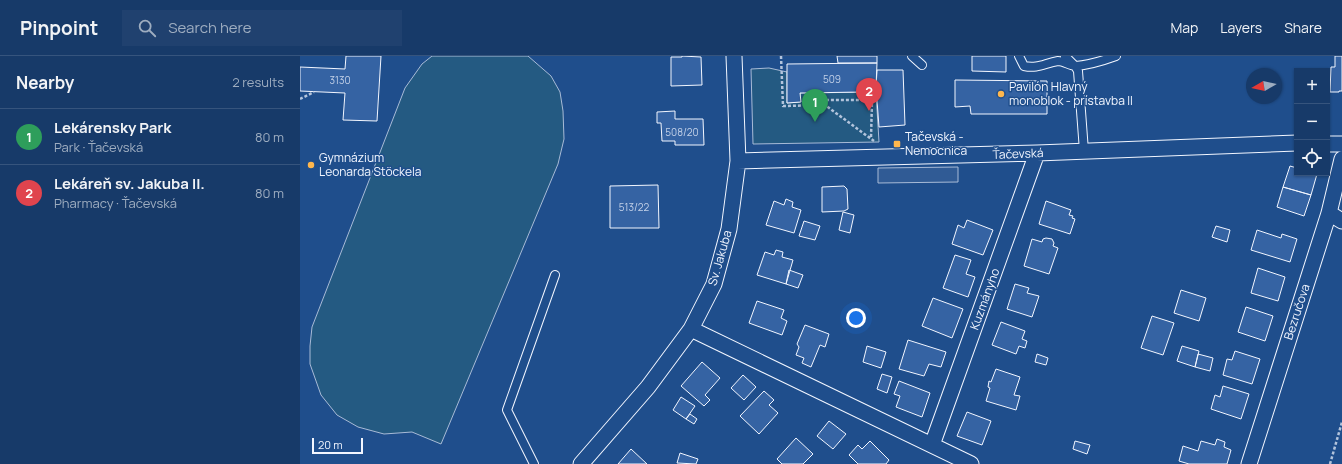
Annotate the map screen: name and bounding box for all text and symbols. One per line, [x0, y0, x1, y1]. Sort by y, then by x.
search box [122, 10, 402, 46]
text: Pinpoint [20, 15, 98, 41]
icon: search [136, 17, 158, 39]
text: Search here [168, 17, 252, 38]
text: Map [1170, 18, 1198, 37]
text: Layers [1220, 18, 1262, 37]
text: Share [1284, 18, 1322, 37]
north arrow [1246, 68, 1282, 104]
map controls [1294, 68, 1330, 176]
button: + [1294, 68, 1330, 104]
text: Nearby [16, 71, 74, 94]
house number: 509 [823, 72, 841, 86]
text: 2 results [232, 73, 284, 91]
house number: 3130 [329, 73, 351, 87]
pin: 2 [856, 78, 882, 111]
place label: Pavilón Hlavný monoblok - prístavba II [1009, 78, 1133, 109]
pin: 1 [802, 89, 828, 122]
marker: Pavilón Hlavný monoblok - prístavba II [996, 89, 1006, 99]
button: − [1294, 104, 1330, 140]
text: Lekárensky Park [54, 117, 171, 138]
house number: 508/20 [665, 125, 699, 139]
text: 1 [26, 128, 32, 146]
text: 80 m [255, 128, 284, 146]
place label: Tačevská - Nemocnica [905, 128, 967, 159]
text: Park · Ťačevská [54, 138, 143, 156]
marker: Tačevská - Nemocnica [892, 139, 902, 149]
button: locate [1294, 140, 1330, 176]
street label: Ťačevská [992, 144, 1044, 163]
place label: Gymnázium Leonarda Stöckela [319, 149, 421, 180]
marker: Gymnázium Leonarda Stöckela [306, 160, 316, 170]
text: Lekáreň sv. Jakuba II. [54, 173, 205, 194]
text: 2 [25, 184, 33, 202]
text: 80 m [255, 184, 284, 202]
text: Pharmacy · Ťačevská [54, 194, 177, 212]
house number: 513/22 [619, 200, 650, 214]
street label: Sv. Jakuba [703, 228, 736, 288]
street label: Kuzmányho [966, 266, 1004, 332]
street label: Bezručova [1279, 282, 1314, 342]
your location [846, 308, 866, 328]
scale bar [312, 436, 363, 455]
text: 20 m [318, 437, 343, 452]

